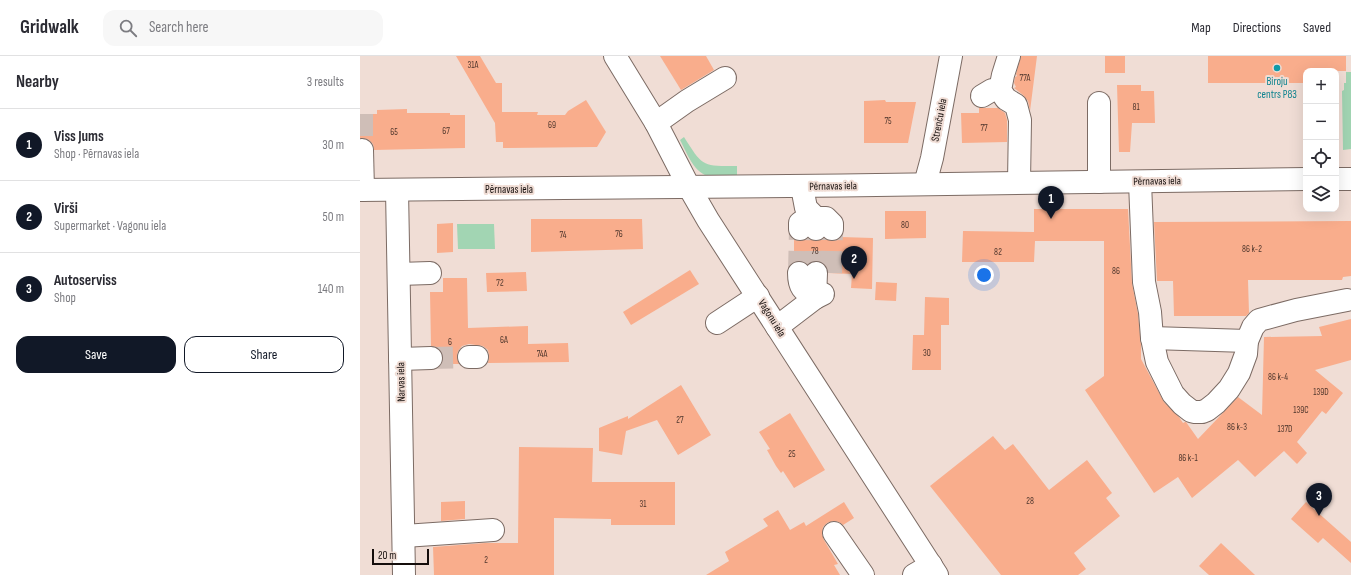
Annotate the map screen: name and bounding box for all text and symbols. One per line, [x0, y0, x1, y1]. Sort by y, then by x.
search box [103, 10, 383, 46]
text: Gridwalk [20, 16, 79, 39]
icon: search [117, 17, 139, 39]
text: Search here [149, 18, 209, 37]
text: Map [1191, 19, 1211, 36]
text: Directions [1233, 19, 1281, 36]
text: Saved [1303, 19, 1331, 36]
house number: 31A [468, 60, 479, 71]
marker: Biroju centrs P83 [1272, 63, 1282, 73]
map controls [1303, 68, 1339, 212]
button: + [1303, 68, 1339, 104]
text: Nearby [16, 72, 59, 92]
house number: 77A [1020, 73, 1031, 84]
text: 3 results [307, 74, 344, 90]
place label: Biroju centrs P83 [1257, 75, 1297, 101]
street label: Strenču iela [928, 97, 950, 143]
house number: 81 [1132, 102, 1140, 113]
button: − [1303, 104, 1339, 140]
house number: 75 [884, 116, 892, 127]
house number: 69 [548, 120, 556, 131]
house number: 77 [980, 123, 988, 134]
house number: 67 [442, 126, 450, 137]
text: Viss Jums [54, 127, 104, 146]
house number: 65 [390, 127, 398, 138]
text: 1 [26, 137, 32, 153]
text: 30 m [322, 137, 344, 153]
button: locate [1303, 140, 1339, 176]
text: Shop · Pērnavas iela [54, 146, 139, 162]
street label: Pērnavas iela [1133, 174, 1181, 188]
button: layers [1303, 176, 1339, 212]
street label: Pērnavas iela [809, 179, 857, 193]
street label: Pērnavas iela [485, 183, 533, 196]
pin: 1 [1038, 186, 1064, 219]
text: Virši [54, 199, 78, 218]
text: 2 [26, 209, 32, 225]
text: 50 m [323, 209, 344, 225]
text: Supermarket · Vagonu iela [54, 218, 166, 234]
house number: 80 [901, 220, 909, 231]
house number: 76 [615, 229, 623, 240]
house number: 74 [560, 230, 567, 241]
house number: 86 k-2 [1242, 244, 1262, 255]
house number: 78 [811, 246, 819, 257]
pin: 2 [841, 246, 867, 279]
house number: 82 [994, 247, 1002, 258]
your location [974, 265, 994, 285]
house number: 86 [1112, 266, 1120, 277]
text: Autoserviss [54, 271, 117, 290]
house number: 72 [496, 278, 504, 289]
text: 3 [26, 281, 32, 297]
text: 140 m [318, 281, 344, 297]
text: Shop [54, 290, 76, 306]
street label: Vagonu iela [755, 297, 789, 339]
house number: 6A [500, 335, 508, 346]
button: Save [16, 336, 176, 373]
button: Share [184, 336, 344, 373]
house number: 6 [448, 337, 452, 348]
house number: 30 [923, 348, 931, 359]
house number: 74A [537, 349, 548, 360]
street label: Narvas iela [394, 362, 408, 402]
house number: 86 k-4 [1268, 372, 1288, 383]
house number: 139D [1313, 387, 1329, 398]
house number: 139C [1293, 405, 1309, 416]
house number: 27 [676, 415, 684, 426]
house number: 86 k-3 [1227, 422, 1247, 433]
house number: 137D [1277, 424, 1293, 435]
house number: 25 [788, 449, 796, 460]
house number: 86 k-1 [1178, 453, 1198, 464]
pin: 3 [1306, 483, 1332, 516]
house number: 28 [1026, 496, 1034, 507]
house number: 31 [640, 499, 647, 510]
scale bar [372, 547, 429, 566]
text: 20 m [378, 549, 396, 562]
house number: 2 [484, 555, 488, 566]

